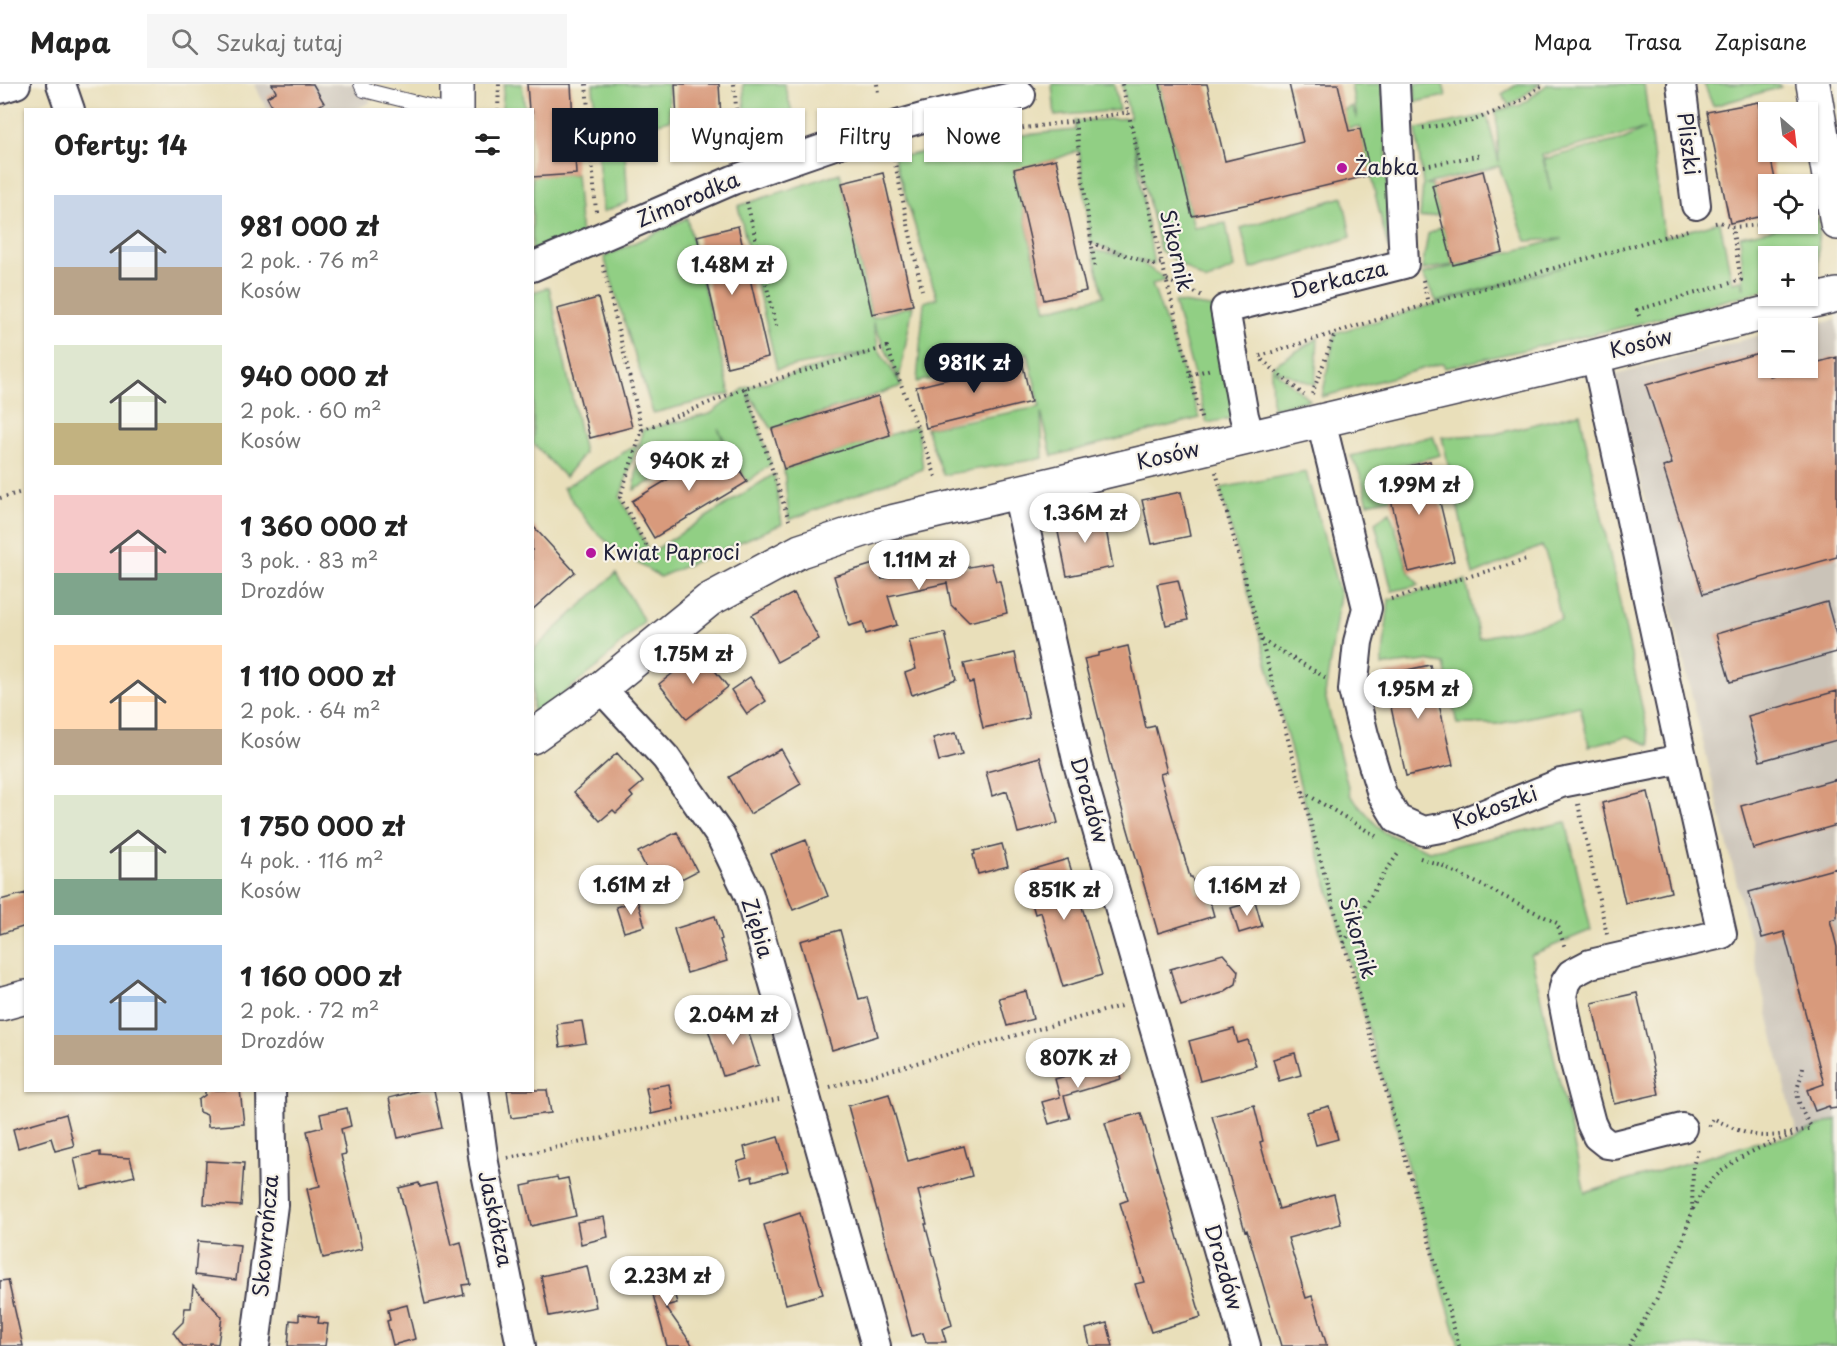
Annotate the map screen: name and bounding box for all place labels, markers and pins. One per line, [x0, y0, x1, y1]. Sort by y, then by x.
place label: Żabka [1354, 150, 1418, 182]
marker: Żabka [1335, 161, 1349, 175]
pin: 1.48M zł [670, 245, 794, 296]
pin: 981K zł [919, 343, 1029, 394]
pin: 940K zł [634, 441, 744, 492]
pin: 1.99M zł [1357, 465, 1481, 516]
pin: 1.36M zł [1023, 493, 1147, 544]
place label: Kwiat Paproci [603, 535, 740, 567]
pin: 1.11M zł [857, 540, 981, 591]
marker: Kwiat Paproci [584, 546, 598, 560]
pin: 1.75M zł [631, 634, 755, 685]
pin: 1.95M zł [1356, 669, 1480, 720]
pin: 1.61M zł [569, 865, 693, 916]
pin: 1.16M zł [1185, 866, 1309, 917]
pin: 851K zł [1009, 870, 1119, 921]
pin: 2.04M zł [671, 995, 795, 1046]
pin: 807K zł [1023, 1038, 1133, 1089]
pin: 2.23M zł [605, 1256, 729, 1307]

